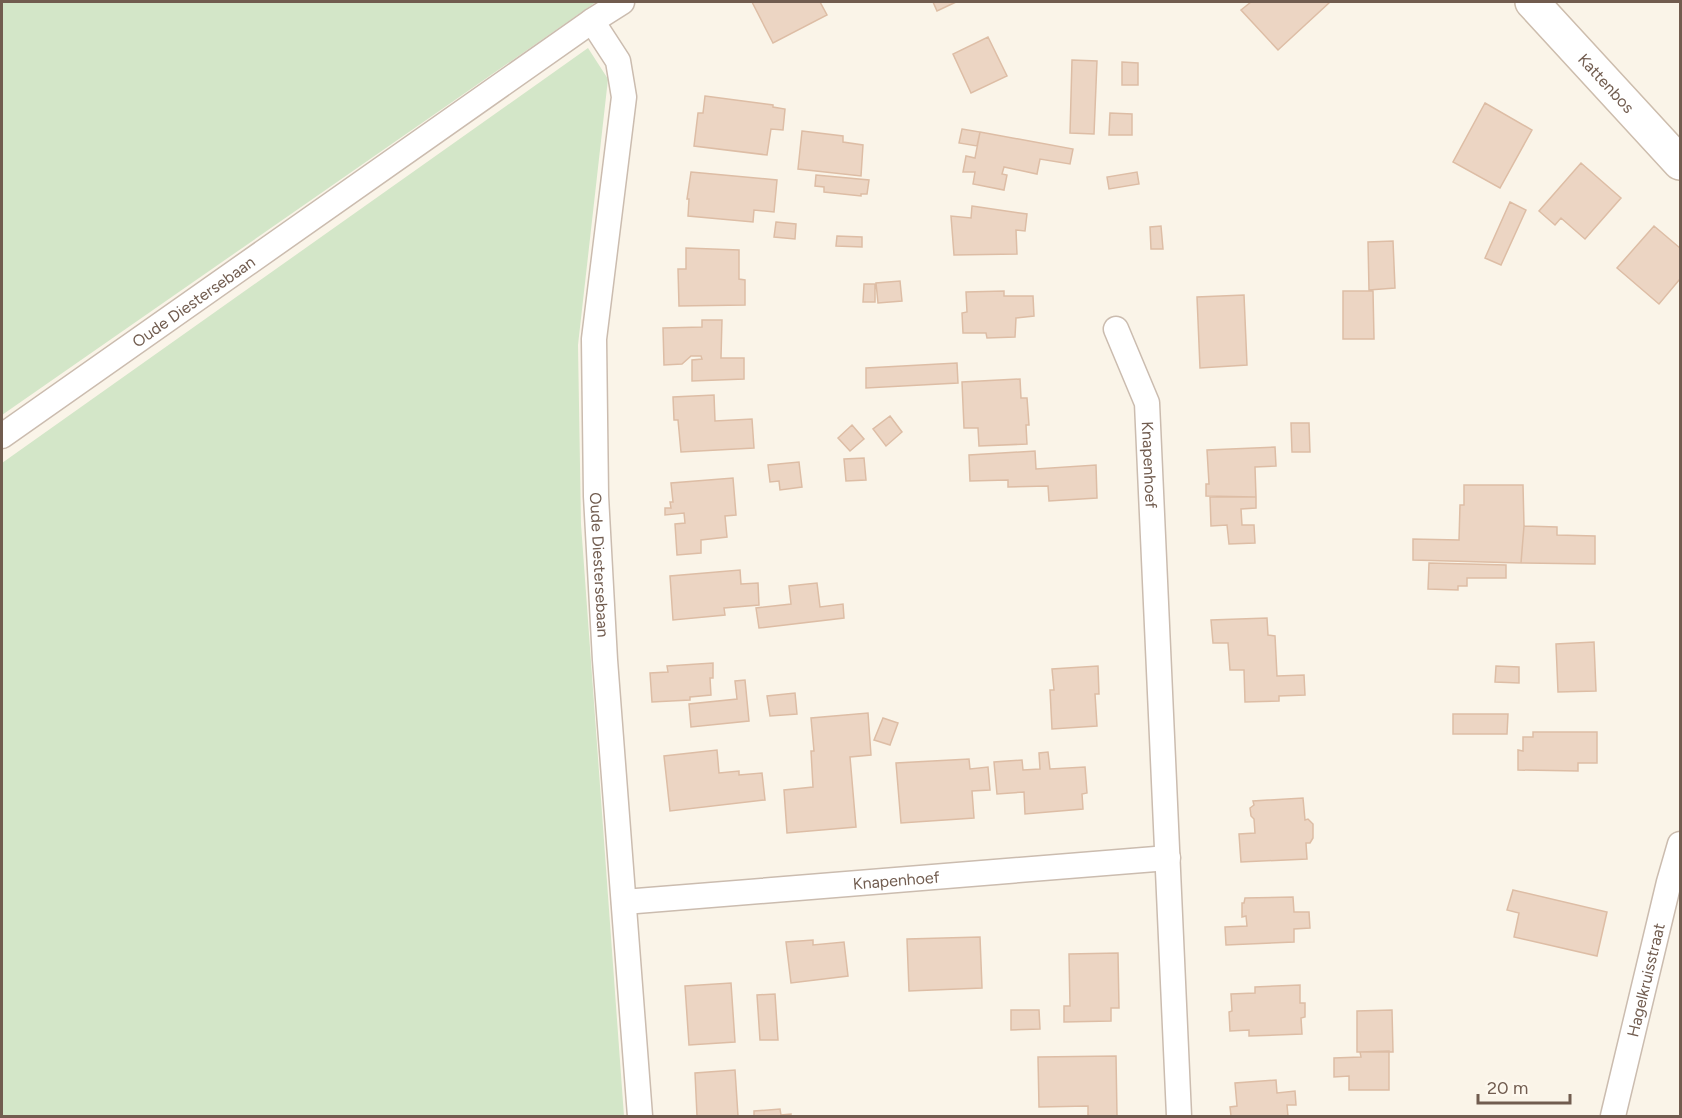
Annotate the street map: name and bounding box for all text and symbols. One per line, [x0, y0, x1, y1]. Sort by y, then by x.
street label: Kattenbos [1575, 49, 1638, 117]
street label: Oude Diestersebaan [128, 252, 258, 351]
street label: Knapenhoef [1138, 421, 1161, 509]
street label: Oude Diestersebaan [586, 492, 613, 638]
street label: Knapenhoef [852, 867, 940, 893]
street label: Hagelkruisstraat [1623, 921, 1668, 1039]
scale bar [1478, 1067, 1570, 1105]
text: 20 m [1487, 1077, 1528, 1099]

